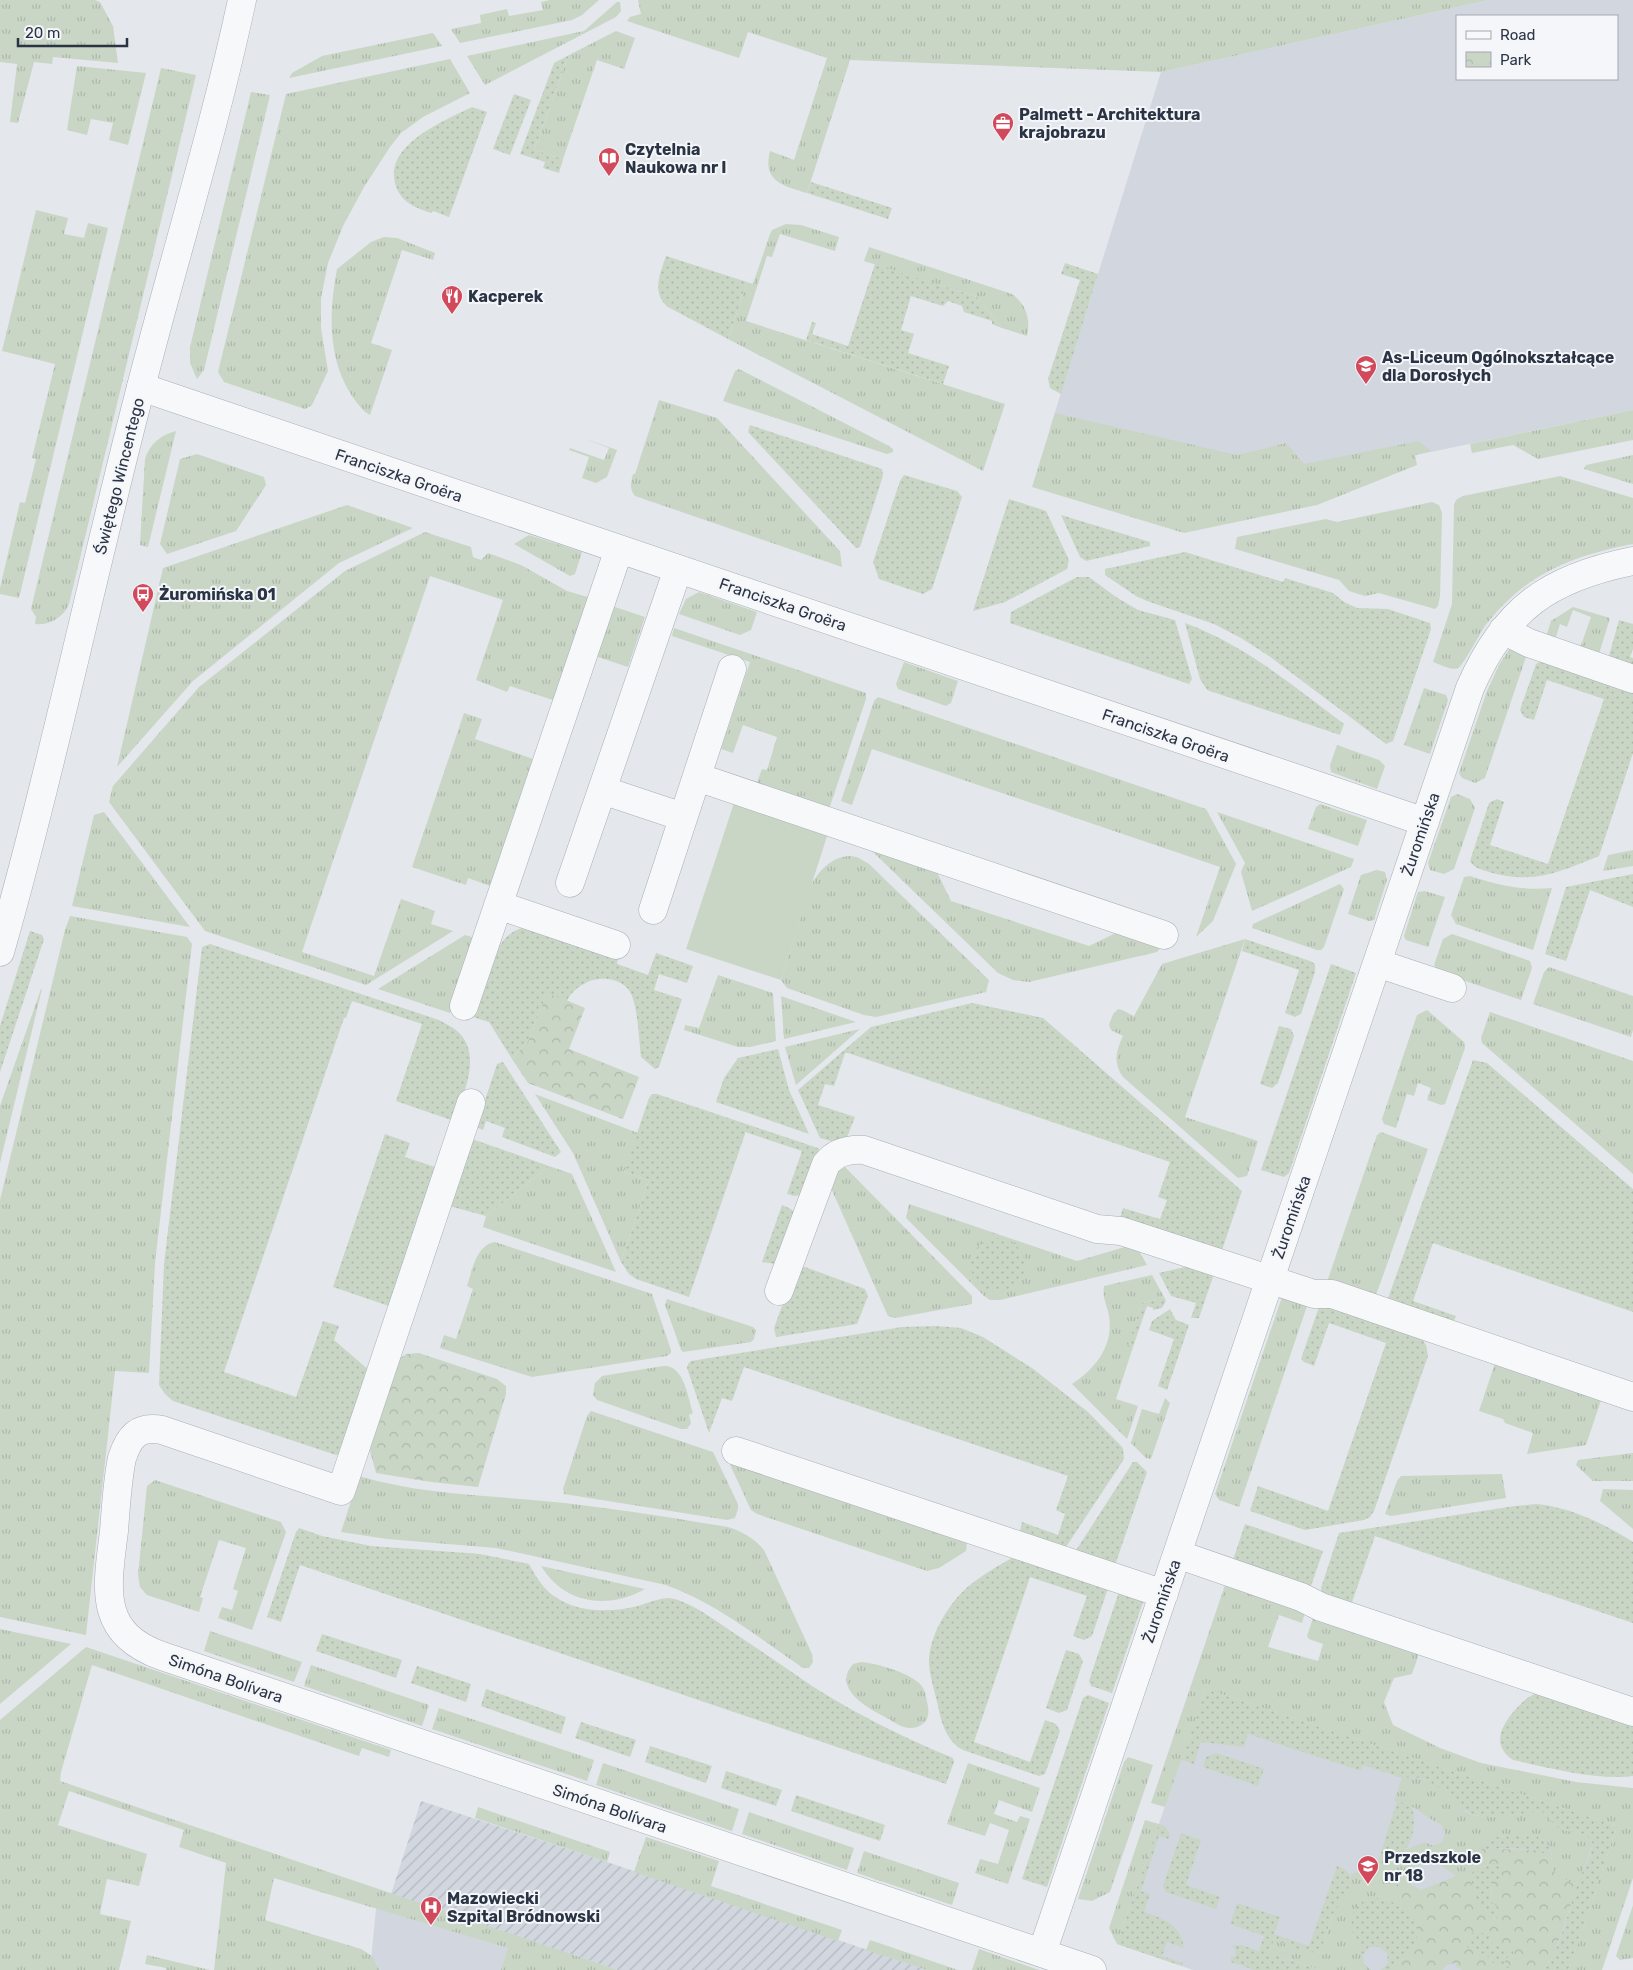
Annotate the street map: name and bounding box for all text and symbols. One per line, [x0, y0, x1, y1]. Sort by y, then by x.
scale bar [18, 15, 126, 47]
legend [1456, 15, 1618, 80]
text: 20 m [25, 24, 60, 42]
text: Road [1500, 26, 1536, 44]
text: Park [1500, 51, 1531, 69]
place label: Palmett - Architektura krajobrazu [1019, 105, 1200, 142]
office icon: Palmett - Architektura krajobrazu [991, 111, 1015, 142]
place label: Czytelnia Naukowa nr I [625, 140, 727, 177]
library icon: Czytelnia Naukowa nr I [597, 146, 621, 177]
restaurant icon: Kacperek [440, 284, 464, 315]
place label: Kacperek [468, 287, 544, 306]
place label: As-Liceum Ogólnokształcące dla Dorosłych [1382, 348, 1614, 385]
school or university icon: As-Liceum Ogólnokształcące dla Dorosłych [1354, 354, 1378, 385]
street label: Świętego Wincentego [90, 396, 149, 557]
street label: Franciszka Groëra [333, 445, 465, 506]
street label: Franciszka Groëra [717, 574, 849, 635]
bus stop icon: Żuromińska 01 [131, 582, 155, 613]
place label: Żuromińska 01 [159, 585, 276, 604]
street label: Franciszka Groëra [1100, 705, 1232, 766]
street label: Żuromińska [1397, 790, 1444, 878]
street label: Żuromińska [1268, 1173, 1315, 1261]
street label: Żuromińska [1138, 1557, 1185, 1645]
street label: Simóna Bolívara [166, 1650, 285, 1707]
street label: Simóna Bolívara [550, 1780, 669, 1837]
place label: Przedszkole nr 18 [1384, 1848, 1481, 1885]
school or university icon: Przedszkole nr 18 [1356, 1854, 1380, 1885]
place label: Mazowiecki Szpital Bródnowski [447, 1889, 600, 1926]
hospital icon: Mazowiecki Szpital Bródnowski [419, 1895, 443, 1926]

